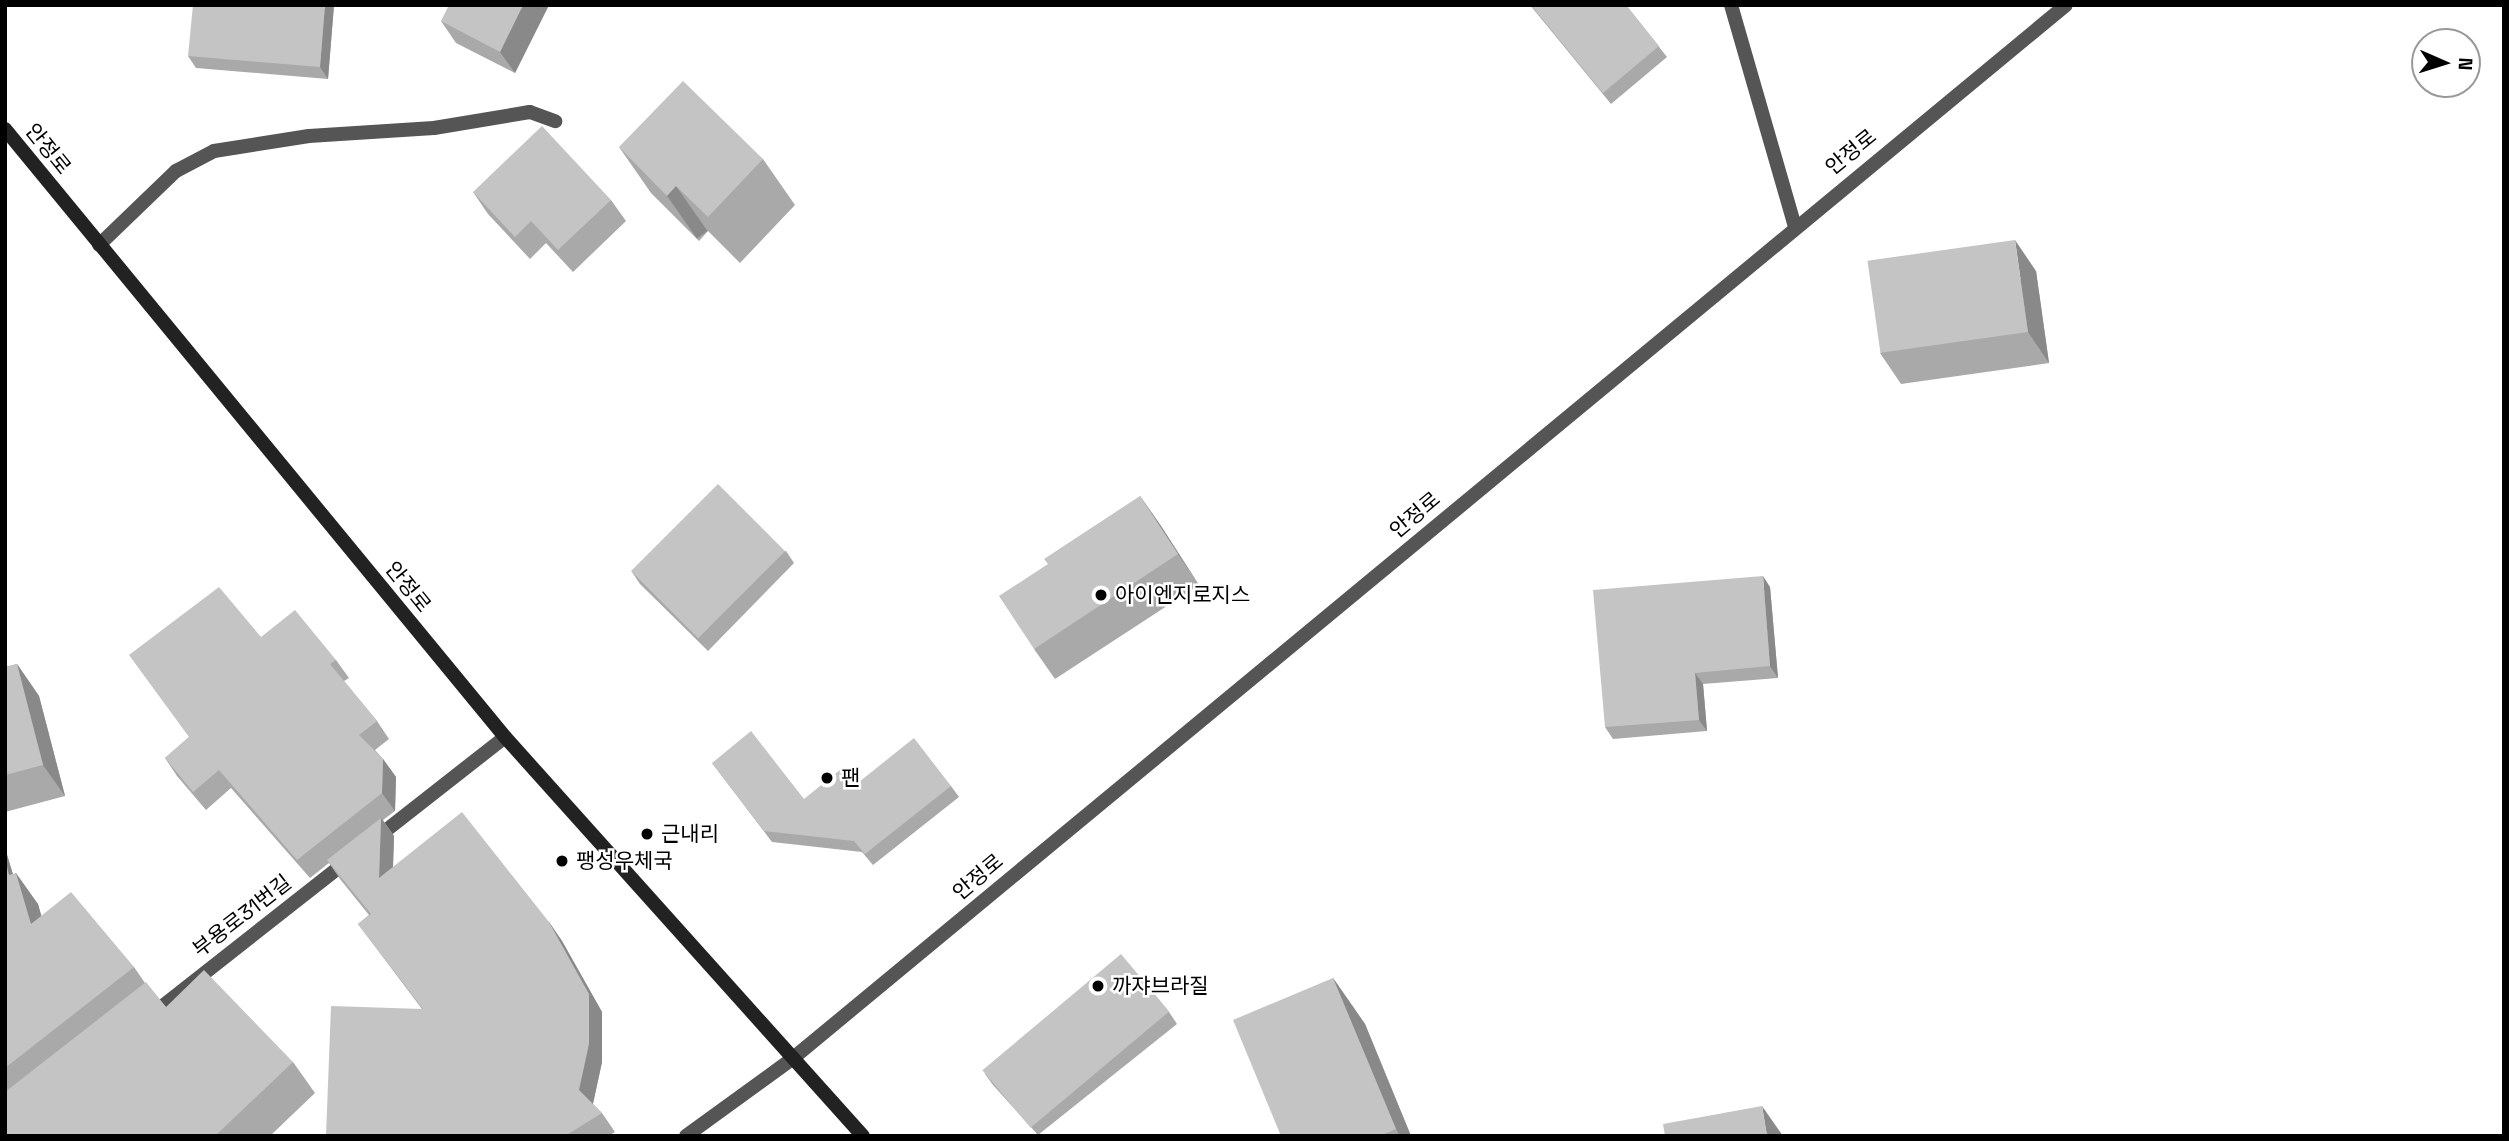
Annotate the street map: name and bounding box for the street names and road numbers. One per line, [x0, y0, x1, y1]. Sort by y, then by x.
street label: 안정로 [20, 119, 76, 179]
street label: 안정로 [1821, 124, 1881, 180]
street label: 안정로 [1385, 487, 1445, 543]
street label: 안정로 [380, 557, 436, 617]
street label: 안정로 [948, 849, 1008, 905]
street label: 부용로31번길 [188, 870, 296, 962]

